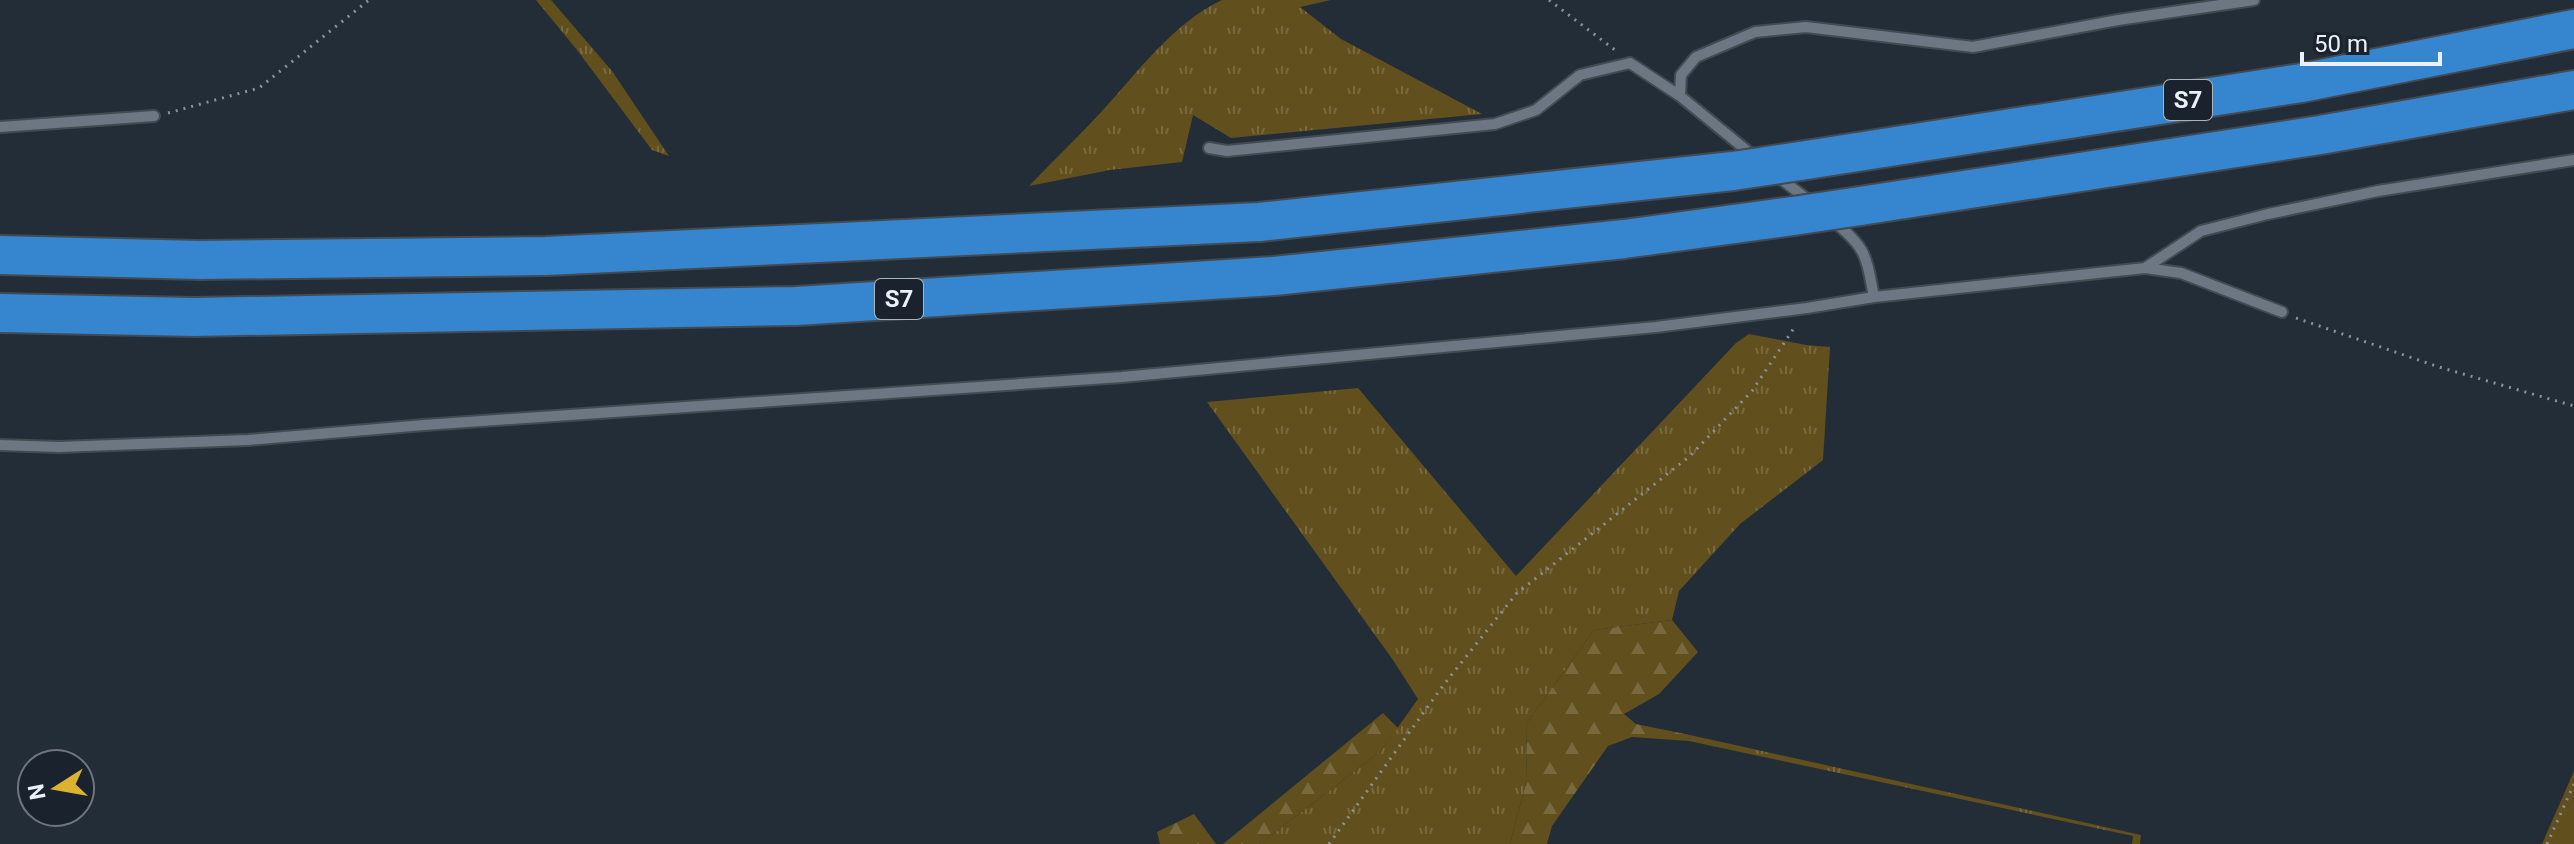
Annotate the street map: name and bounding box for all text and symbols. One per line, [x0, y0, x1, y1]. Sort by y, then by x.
scale bar [2302, 16, 2440, 66]
text: 50 m [2314, 30, 2368, 58]
road number: S7 [2164, 80, 2212, 120]
road number: S7 [875, 279, 923, 319]
north arrow [16, 748, 96, 828]
text: N [23, 782, 51, 802]

